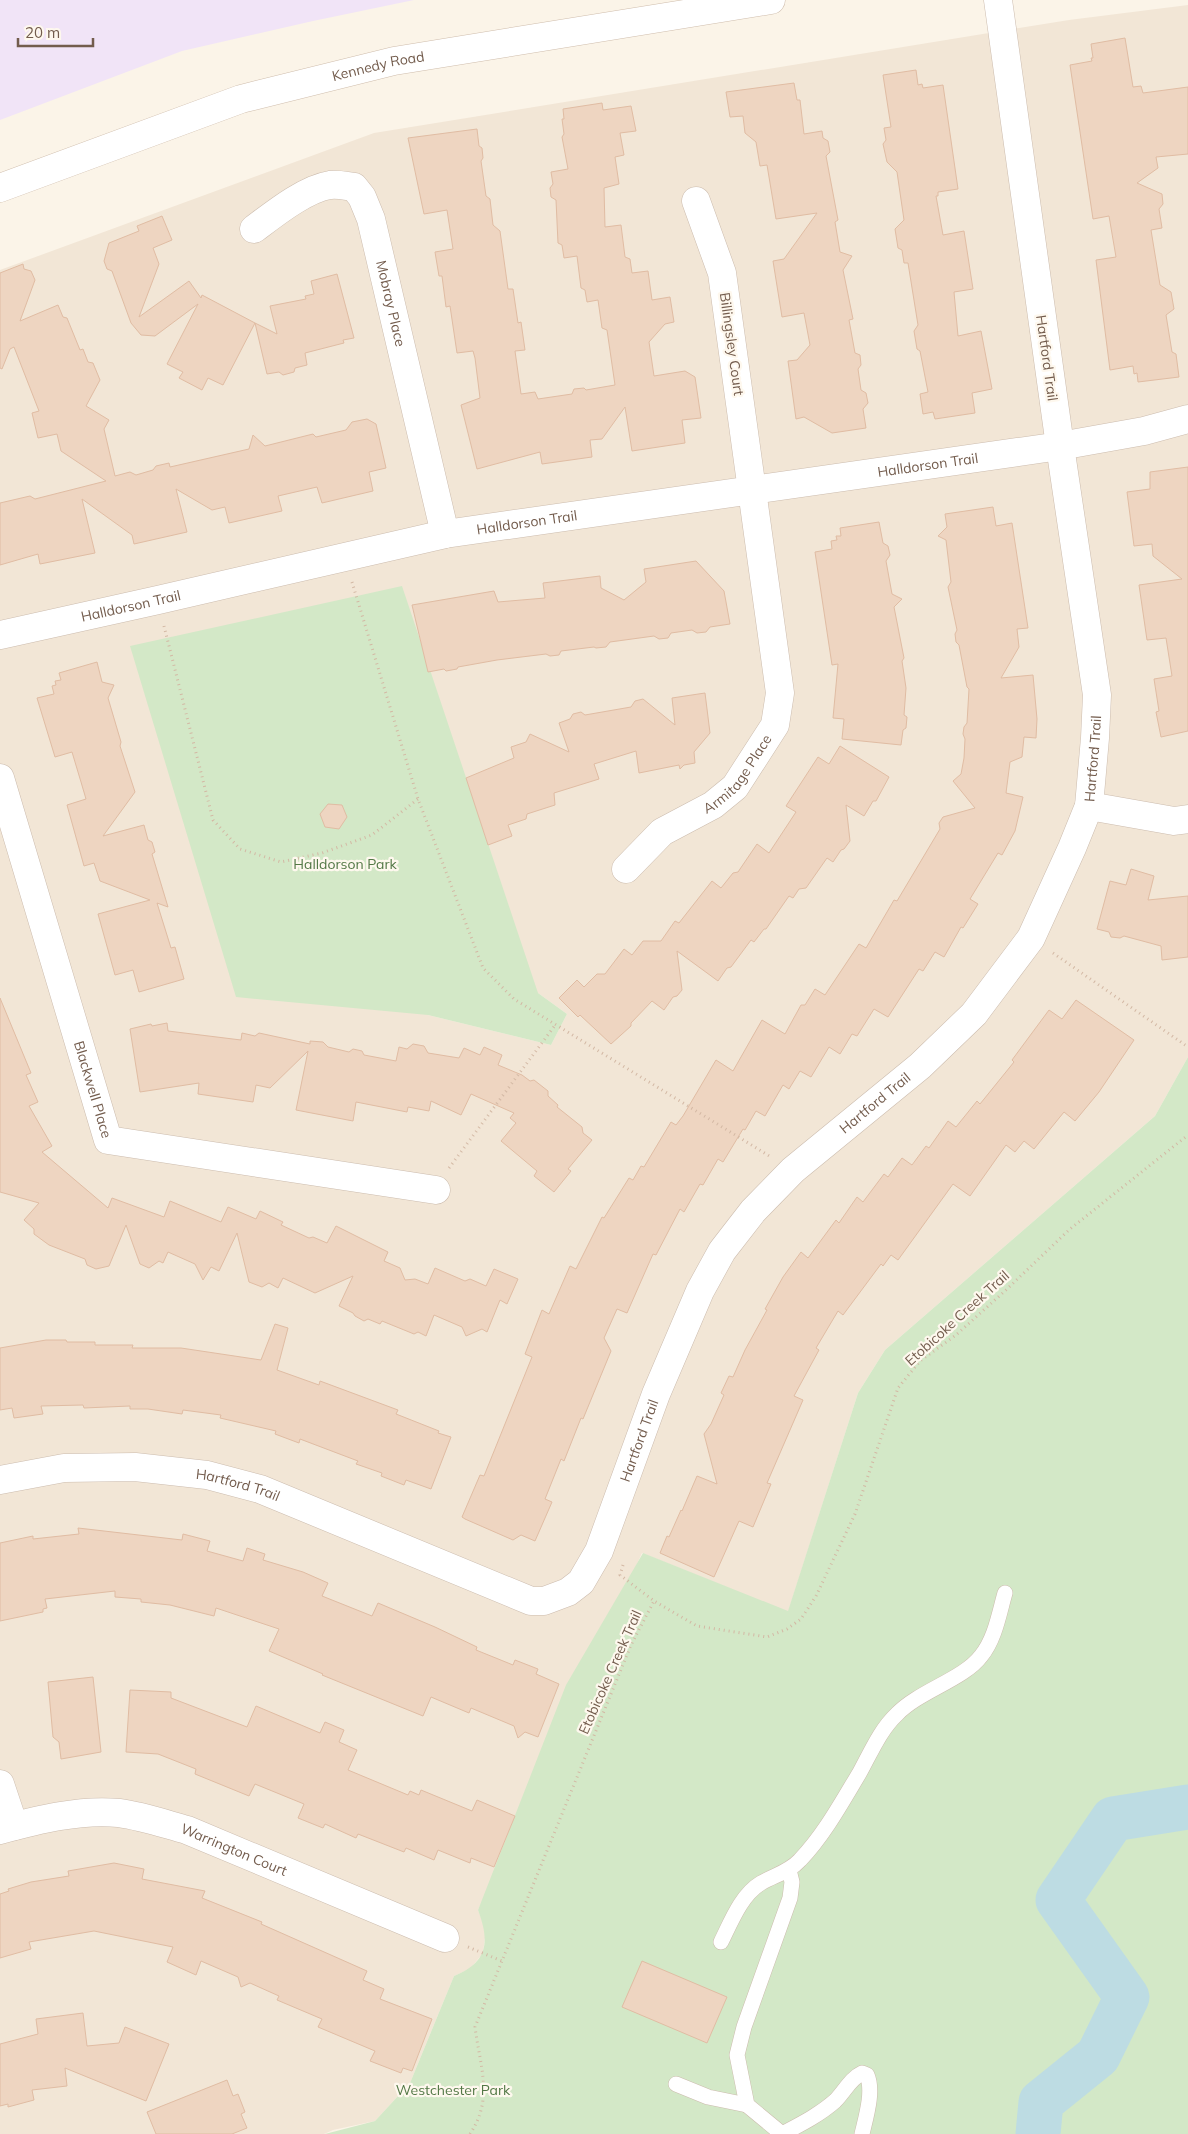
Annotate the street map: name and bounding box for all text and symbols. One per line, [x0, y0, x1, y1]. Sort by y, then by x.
scale bar [18, 15, 92, 47]
text: 20 m [25, 23, 60, 42]
street label: Kennedy Road [330, 47, 426, 85]
street label: Mobray Place [372, 258, 410, 348]
street label: Billingsley Court [716, 291, 748, 397]
street label: Hartford Trail [1032, 314, 1062, 402]
street label: Halldorson Trail [876, 449, 979, 481]
street label: Halldorson Trail [475, 506, 578, 538]
street label: Halldorson Trail [79, 586, 182, 626]
street label: Hartford Trail [1080, 715, 1105, 803]
street label: Armitage Place [700, 731, 776, 818]
park label: Halldorson Park [293, 855, 398, 873]
street label: Blackwell Place [70, 1039, 116, 1140]
street label: Hartford Trail [836, 1068, 914, 1137]
street label: Etobicoke Creek Trail [901, 1267, 1013, 1369]
street label: Hartford Trail [616, 1397, 662, 1484]
street label: Hartford Trail [195, 1465, 283, 1505]
street label: Etobicoke Creek Trail [575, 1607, 645, 1737]
street label: Warrington Court [178, 1819, 290, 1880]
park label: Westchester Park [396, 2081, 511, 2099]

